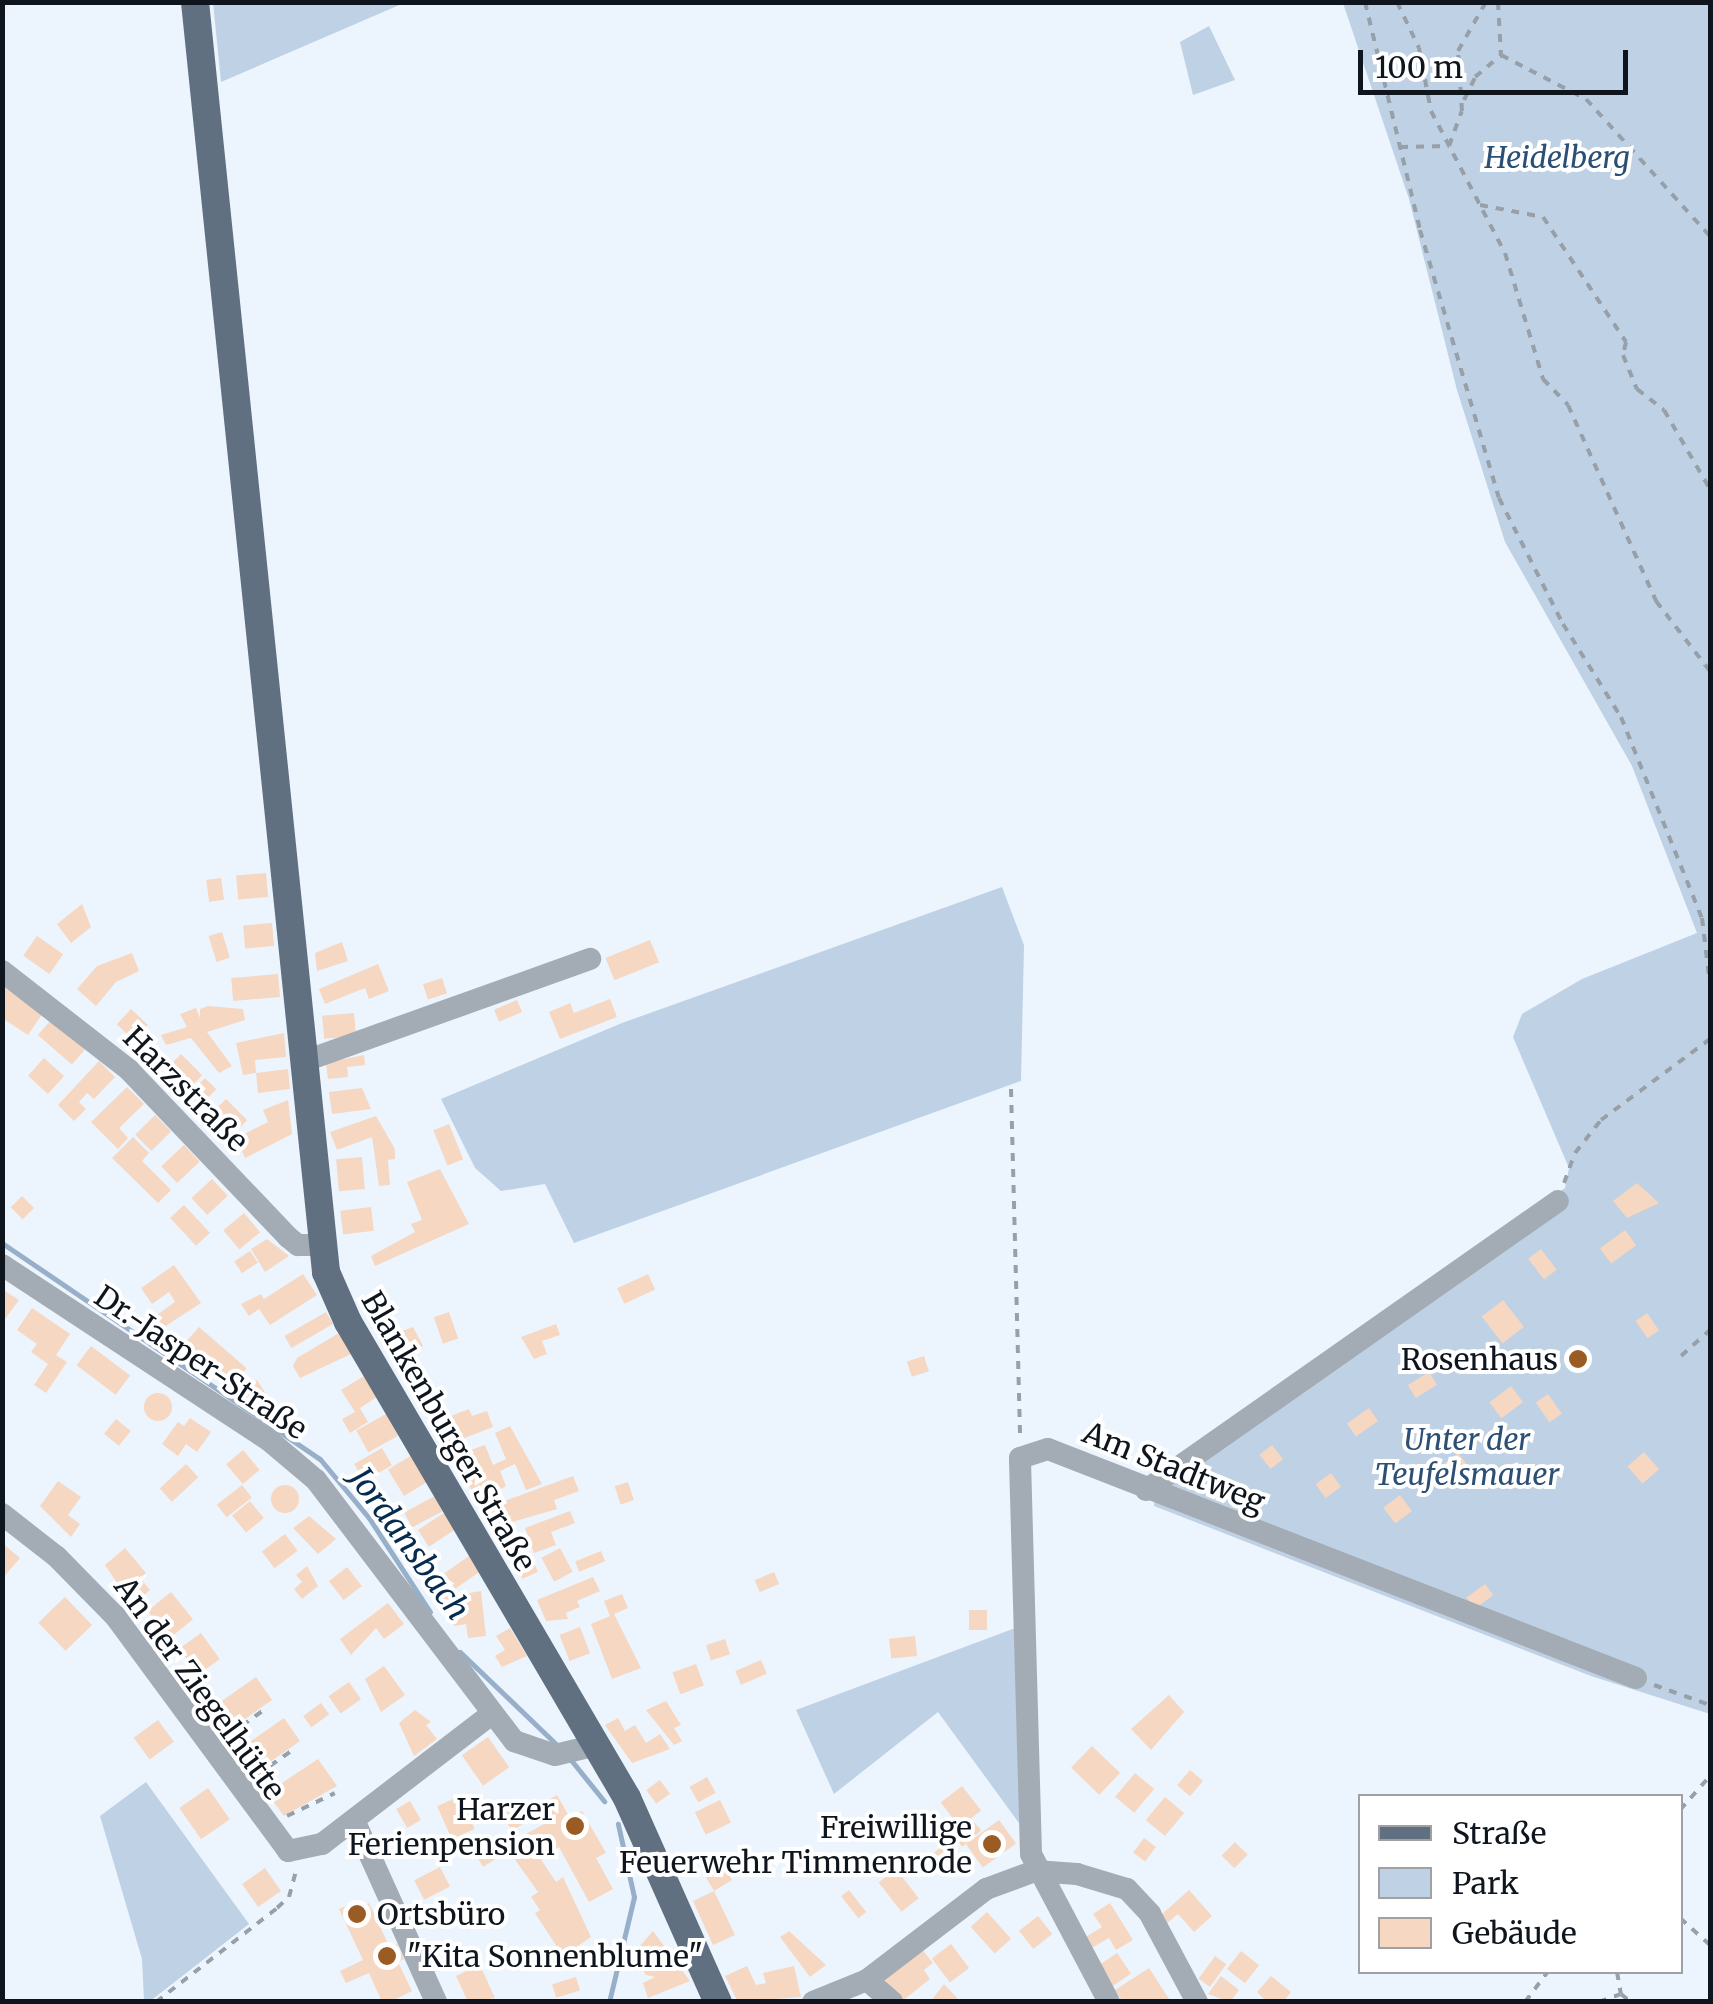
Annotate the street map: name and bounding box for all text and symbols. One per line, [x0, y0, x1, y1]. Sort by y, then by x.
scale bar [1363, 30, 1633, 92]
text: 100 m [1375, 48, 1463, 86]
park label: Heidelberg [1484, 139, 1630, 175]
street label: Harzstraße [116, 1019, 256, 1159]
street label: Dr.-Jasper-Straße [88, 1278, 314, 1446]
street label: Blankenburger Straße [354, 1285, 544, 1577]
place label: Rosenhaus [1401, 1341, 1558, 1377]
marker: Rosenhaus [1567, 1348, 1589, 1370]
street label: Am Stadtweg [1078, 1414, 1270, 1520]
park label: Unter der Teufelsmauer [1375, 1421, 1559, 1492]
water label: Jordansbach [341, 1460, 477, 1628]
street label: An der Ziegelhütte [107, 1570, 293, 1806]
place label: Harzer Ferienpension [348, 1791, 555, 1862]
legend [1358, 1794, 1683, 1974]
place label: Freiwillige Feuerwehr Timmenrode [619, 1809, 972, 1880]
text: Straße [1452, 1814, 1546, 1852]
marker: Harzer Ferienpension [564, 1815, 586, 1837]
marker: Freiwillige Feuerwehr Timmenrode [981, 1833, 1003, 1855]
text: Park [1452, 1864, 1519, 1902]
place label: Ortsbüro [377, 1896, 505, 1932]
marker: Ortsbüro [346, 1903, 368, 1925]
text: Gebäude [1452, 1914, 1577, 1952]
place label: "Kita Sonnenblume" [407, 1938, 703, 1974]
marker: "Kita Sonnenblume" [376, 1945, 398, 1967]

